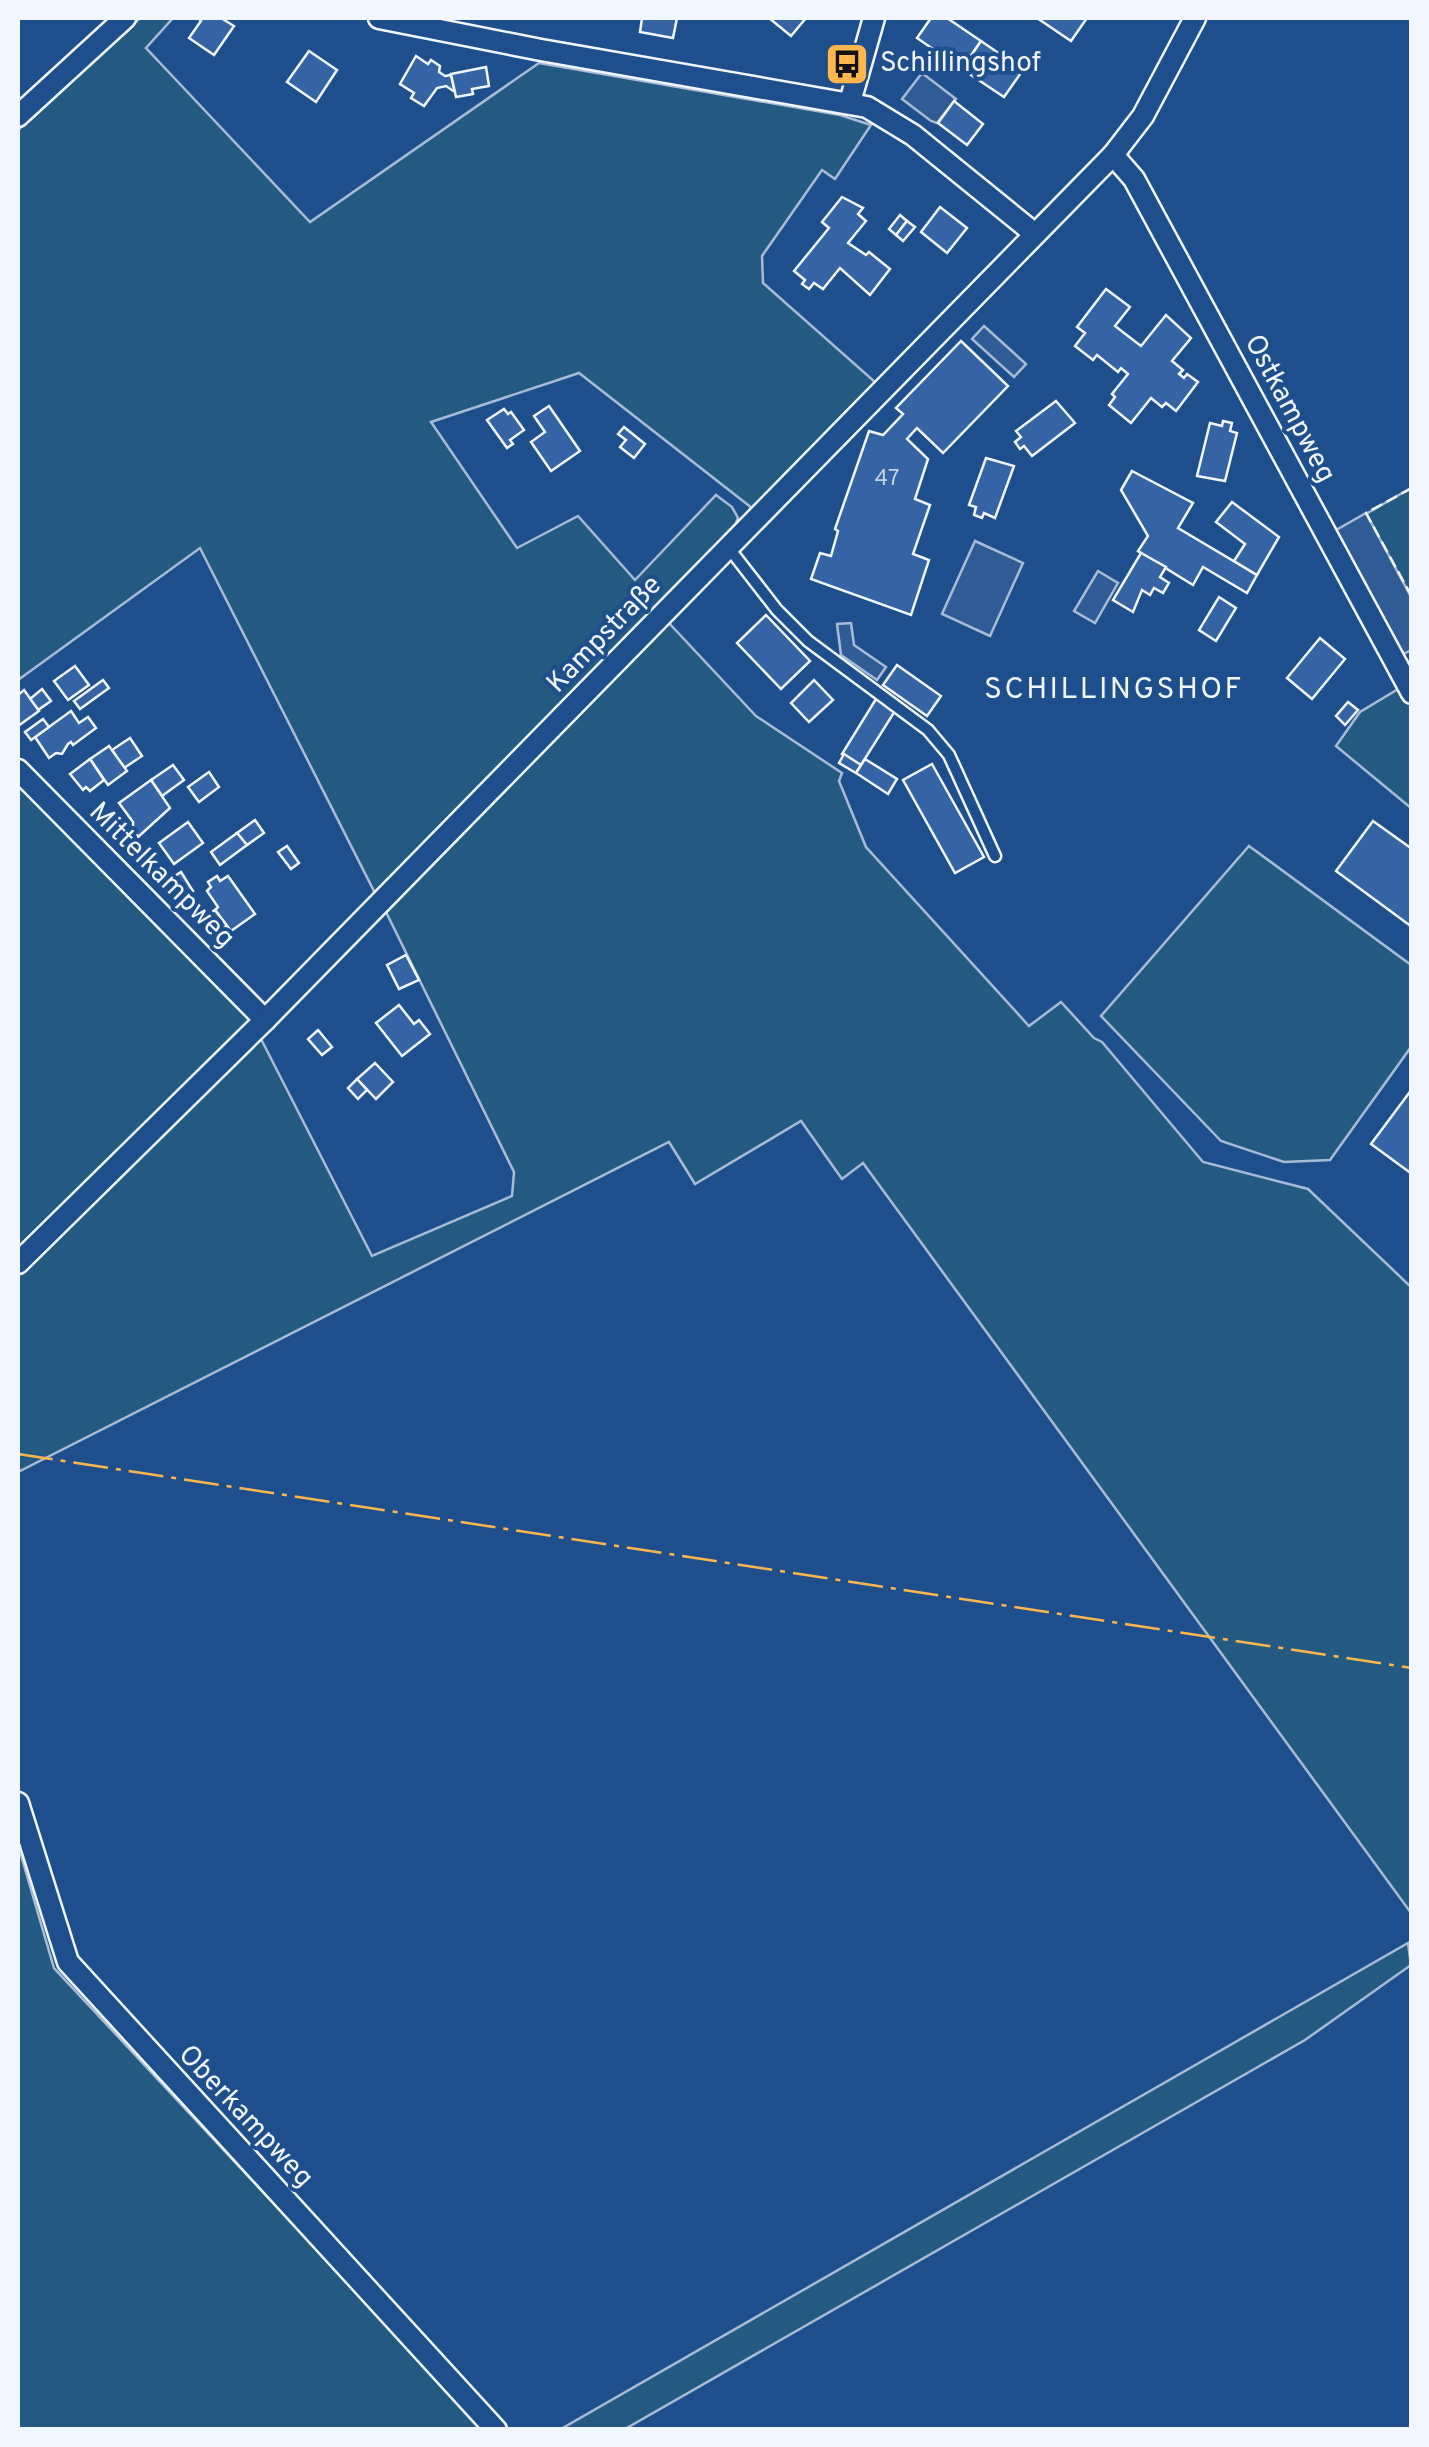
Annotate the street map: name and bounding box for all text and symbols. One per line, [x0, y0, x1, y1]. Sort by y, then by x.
bus stop icon: Schillingshof [824, 41, 870, 87]
place label: Schillingshof [880, 46, 1041, 82]
street label: Ostkampweg [1235, 329, 1343, 489]
house number: 47 [875, 466, 899, 493]
street label: Kampstraße [540, 568, 670, 702]
district label: SCHILLINGSHOF [984, 672, 1244, 709]
street label: Mittelkampweg [80, 795, 242, 957]
street label: Oberkampweg [170, 2038, 320, 2196]

